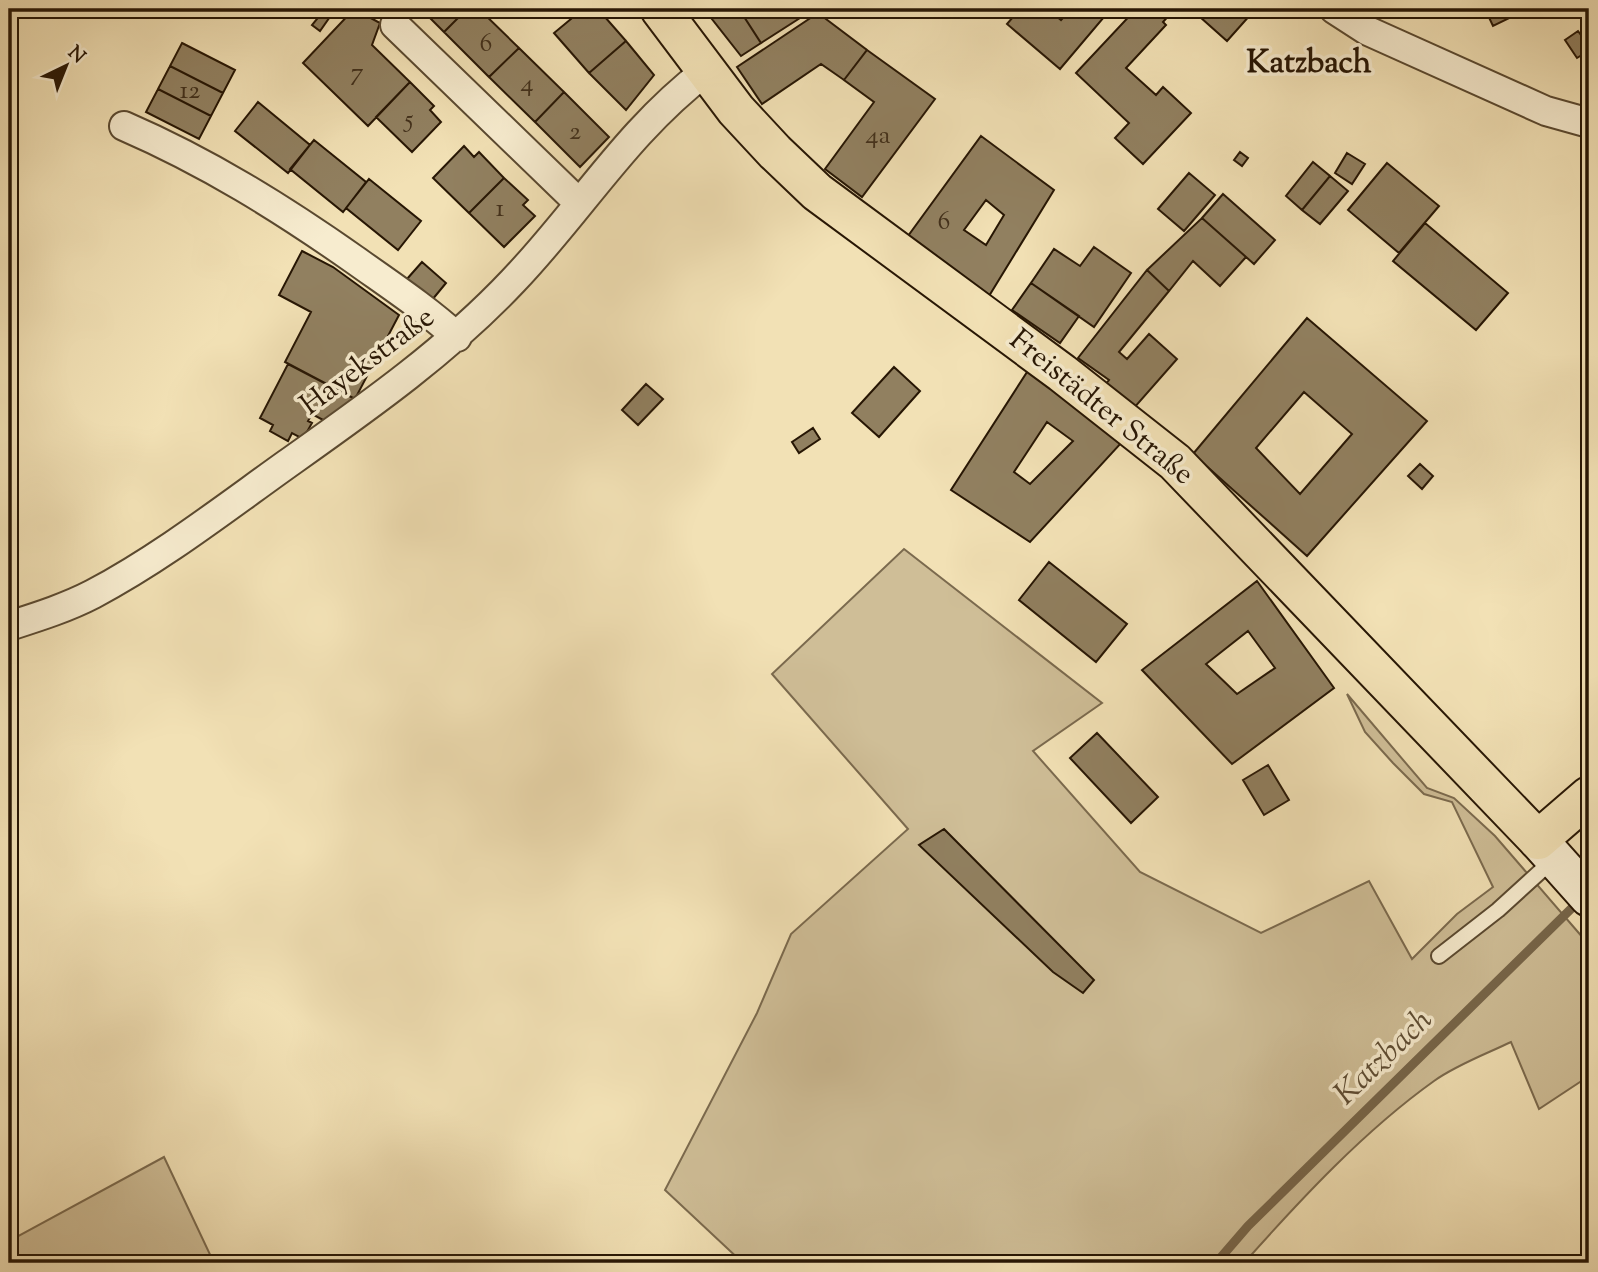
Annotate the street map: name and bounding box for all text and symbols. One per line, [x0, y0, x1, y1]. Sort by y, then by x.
house number: 6 [480, 26, 492, 63]
north arrow [32, 32, 102, 102]
text: N [61, 40, 91, 70]
district label: Katzbach [1246, 41, 1372, 87]
house number: 7 [350, 55, 364, 92]
house number: 4 [520, 66, 534, 103]
house number: 12 [179, 73, 201, 110]
house number: 5 [403, 102, 414, 139]
house number: 2 [569, 114, 581, 151]
house number: 4a [865, 118, 891, 155]
house number: 1 [496, 191, 505, 228]
house number: 6 [938, 204, 950, 241]
street label: Hayekstraße [292, 297, 444, 427]
street label: Freistädter Straße [999, 320, 1203, 496]
water label: Katzbach [1324, 999, 1444, 1117]

